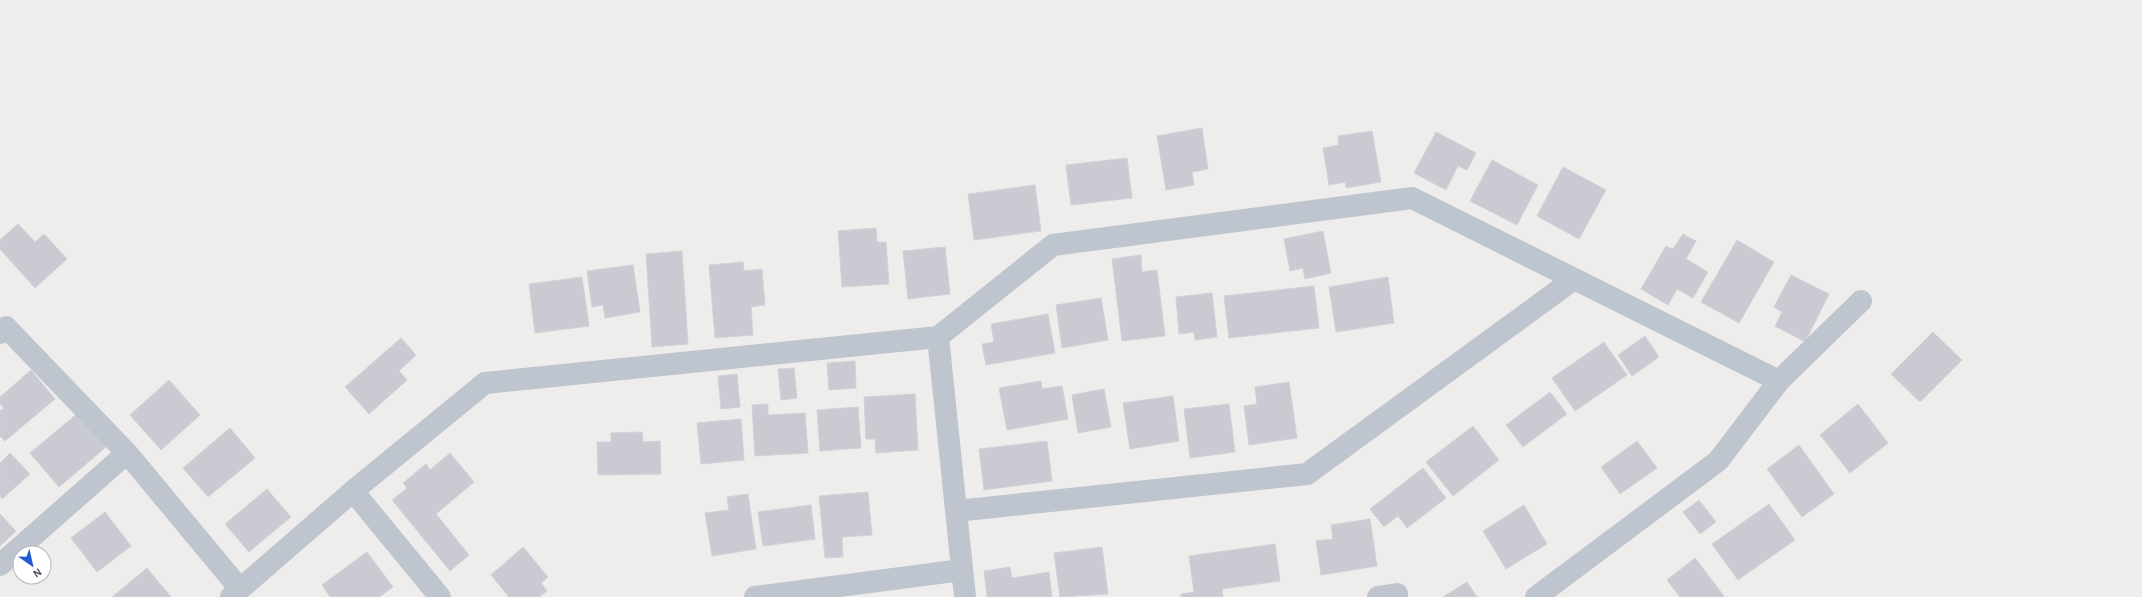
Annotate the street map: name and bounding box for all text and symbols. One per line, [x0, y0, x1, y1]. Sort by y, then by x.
north arrow [12, 545, 52, 585]
text: N [31, 566, 44, 580]

